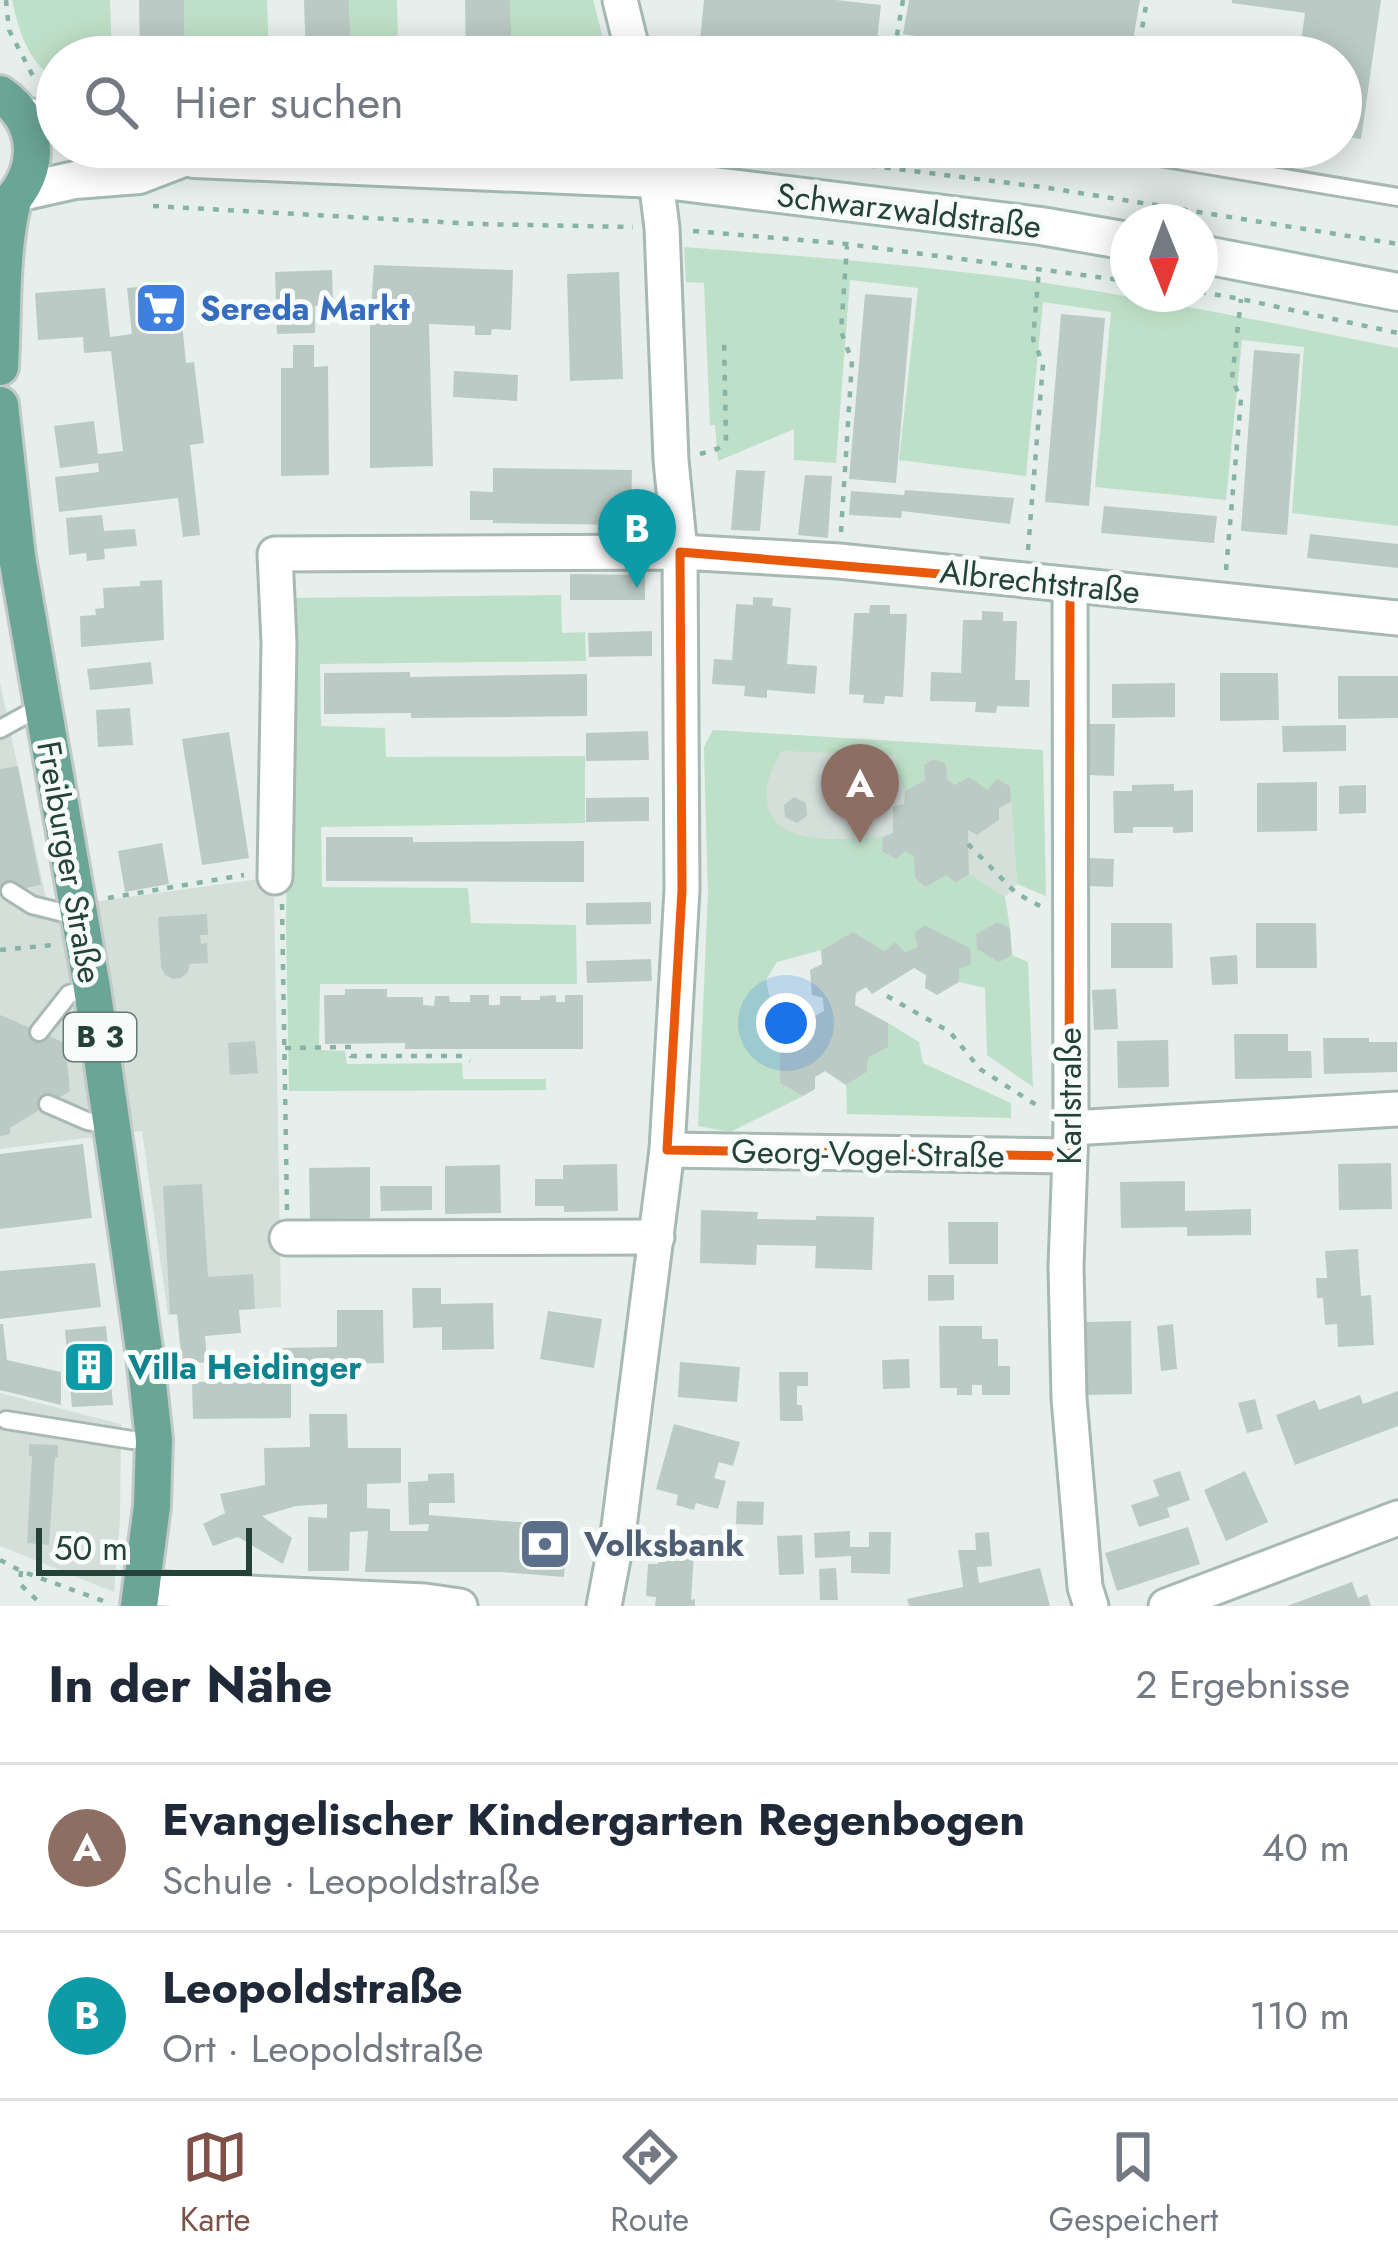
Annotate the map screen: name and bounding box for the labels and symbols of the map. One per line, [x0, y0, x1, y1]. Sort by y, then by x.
street label: Schwarzwaldstraße [774, 171, 1044, 250]
north arrow [1110, 204, 1218, 312]
supermarket icon: Sereda Markt [133, 280, 189, 336]
place label: Sereda Markt [200, 285, 410, 332]
pin: B [598, 489, 676, 588]
street label: Albrechtstraße [938, 548, 1142, 615]
street label: Freiburger Straße [25, 737, 114, 987]
pin: A [821, 744, 899, 843]
your location [756, 993, 816, 1053]
road number: B 3 [64, 1013, 136, 1061]
street label: Karlstraße [1046, 1027, 1093, 1165]
street label: Georg-Vogel-Straße [731, 1128, 1005, 1179]
building icon: Villa Heidinger [61, 1339, 117, 1395]
place label: Villa Heidinger [127, 1344, 362, 1391]
bank icon: Volksbank [517, 1516, 573, 1572]
place label: Volksbank [583, 1521, 744, 1568]
scale bar [36, 1522, 252, 1575]

